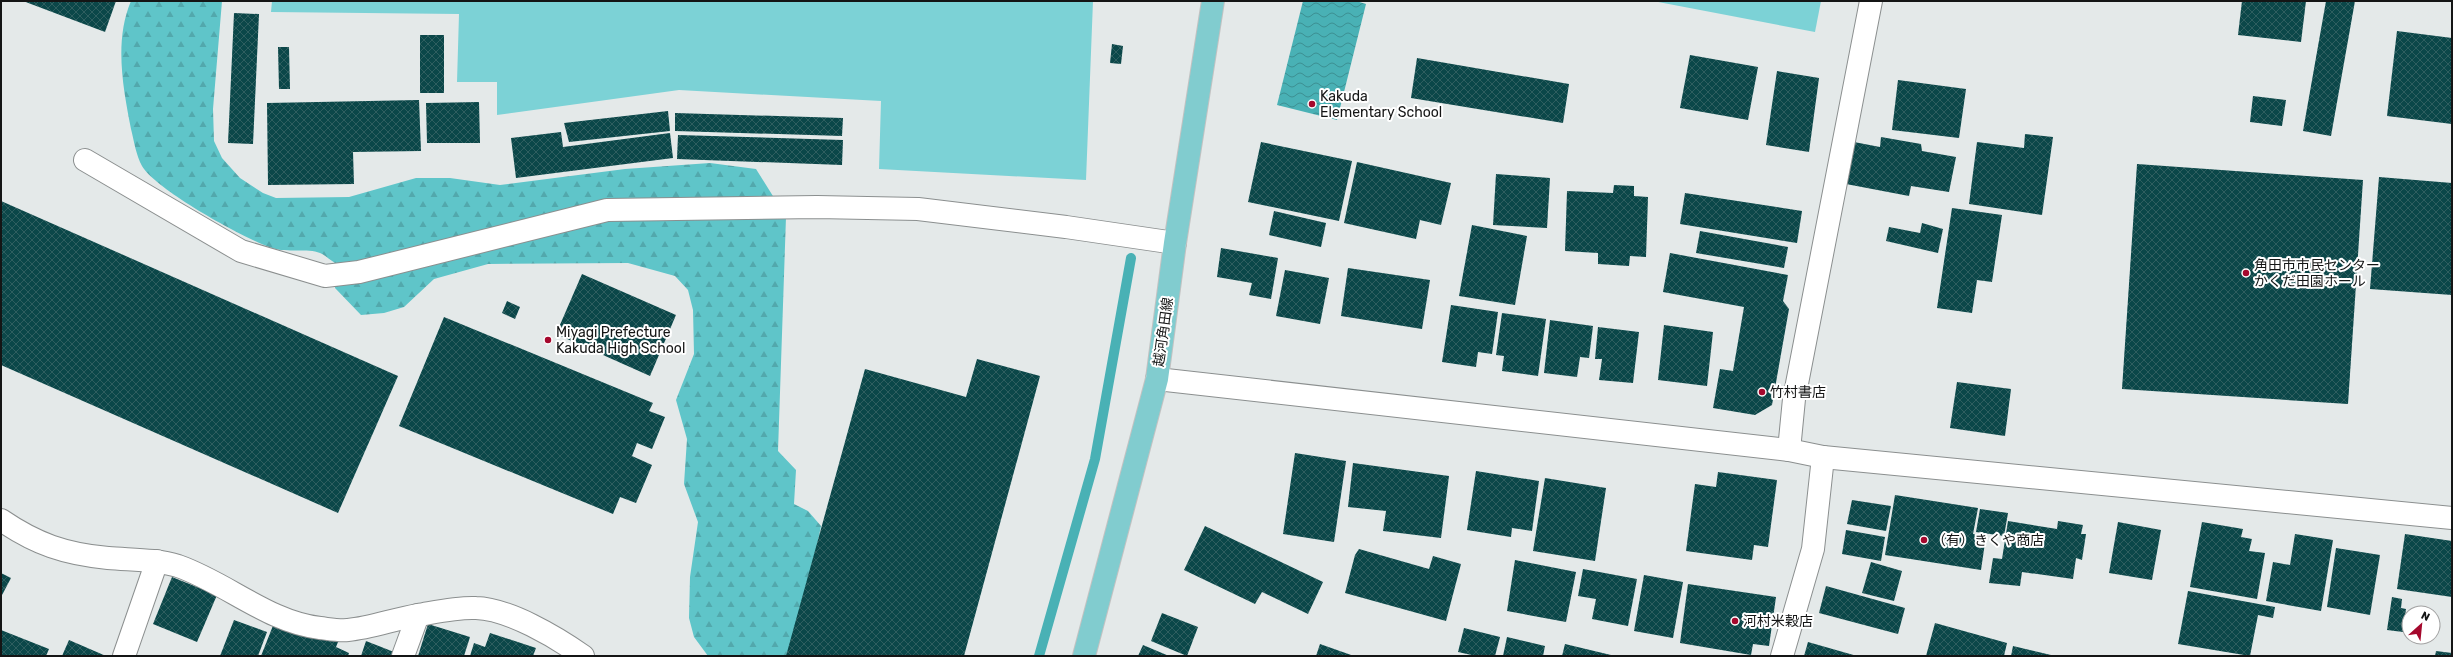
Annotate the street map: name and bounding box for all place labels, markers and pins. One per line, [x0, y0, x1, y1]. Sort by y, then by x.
place label: Kakuda Elementary School [1320, 88, 1442, 121]
marker: Kakuda Elementary School [1307, 99, 1317, 109]
place label: 角田市市民センター かくだ田園ホール [2254, 257, 2380, 290]
marker: 角田市市民センター かくだ田園ホール [2241, 268, 2251, 278]
place label: Miyagi Prefecture Kakuda High School [556, 324, 685, 357]
marker: Miyagi Prefecture Kakuda High School [543, 335, 553, 345]
place label: 竹村書店 [1770, 384, 1826, 401]
marker: 竹村書店 [1757, 387, 1767, 397]
place label: （有）きくや商店 [1932, 532, 2044, 549]
marker: （有）きくや商店 [1919, 535, 1929, 545]
place label: 河村米穀店 [1743, 613, 1813, 630]
marker: 河村米穀店 [1730, 616, 1740, 626]

